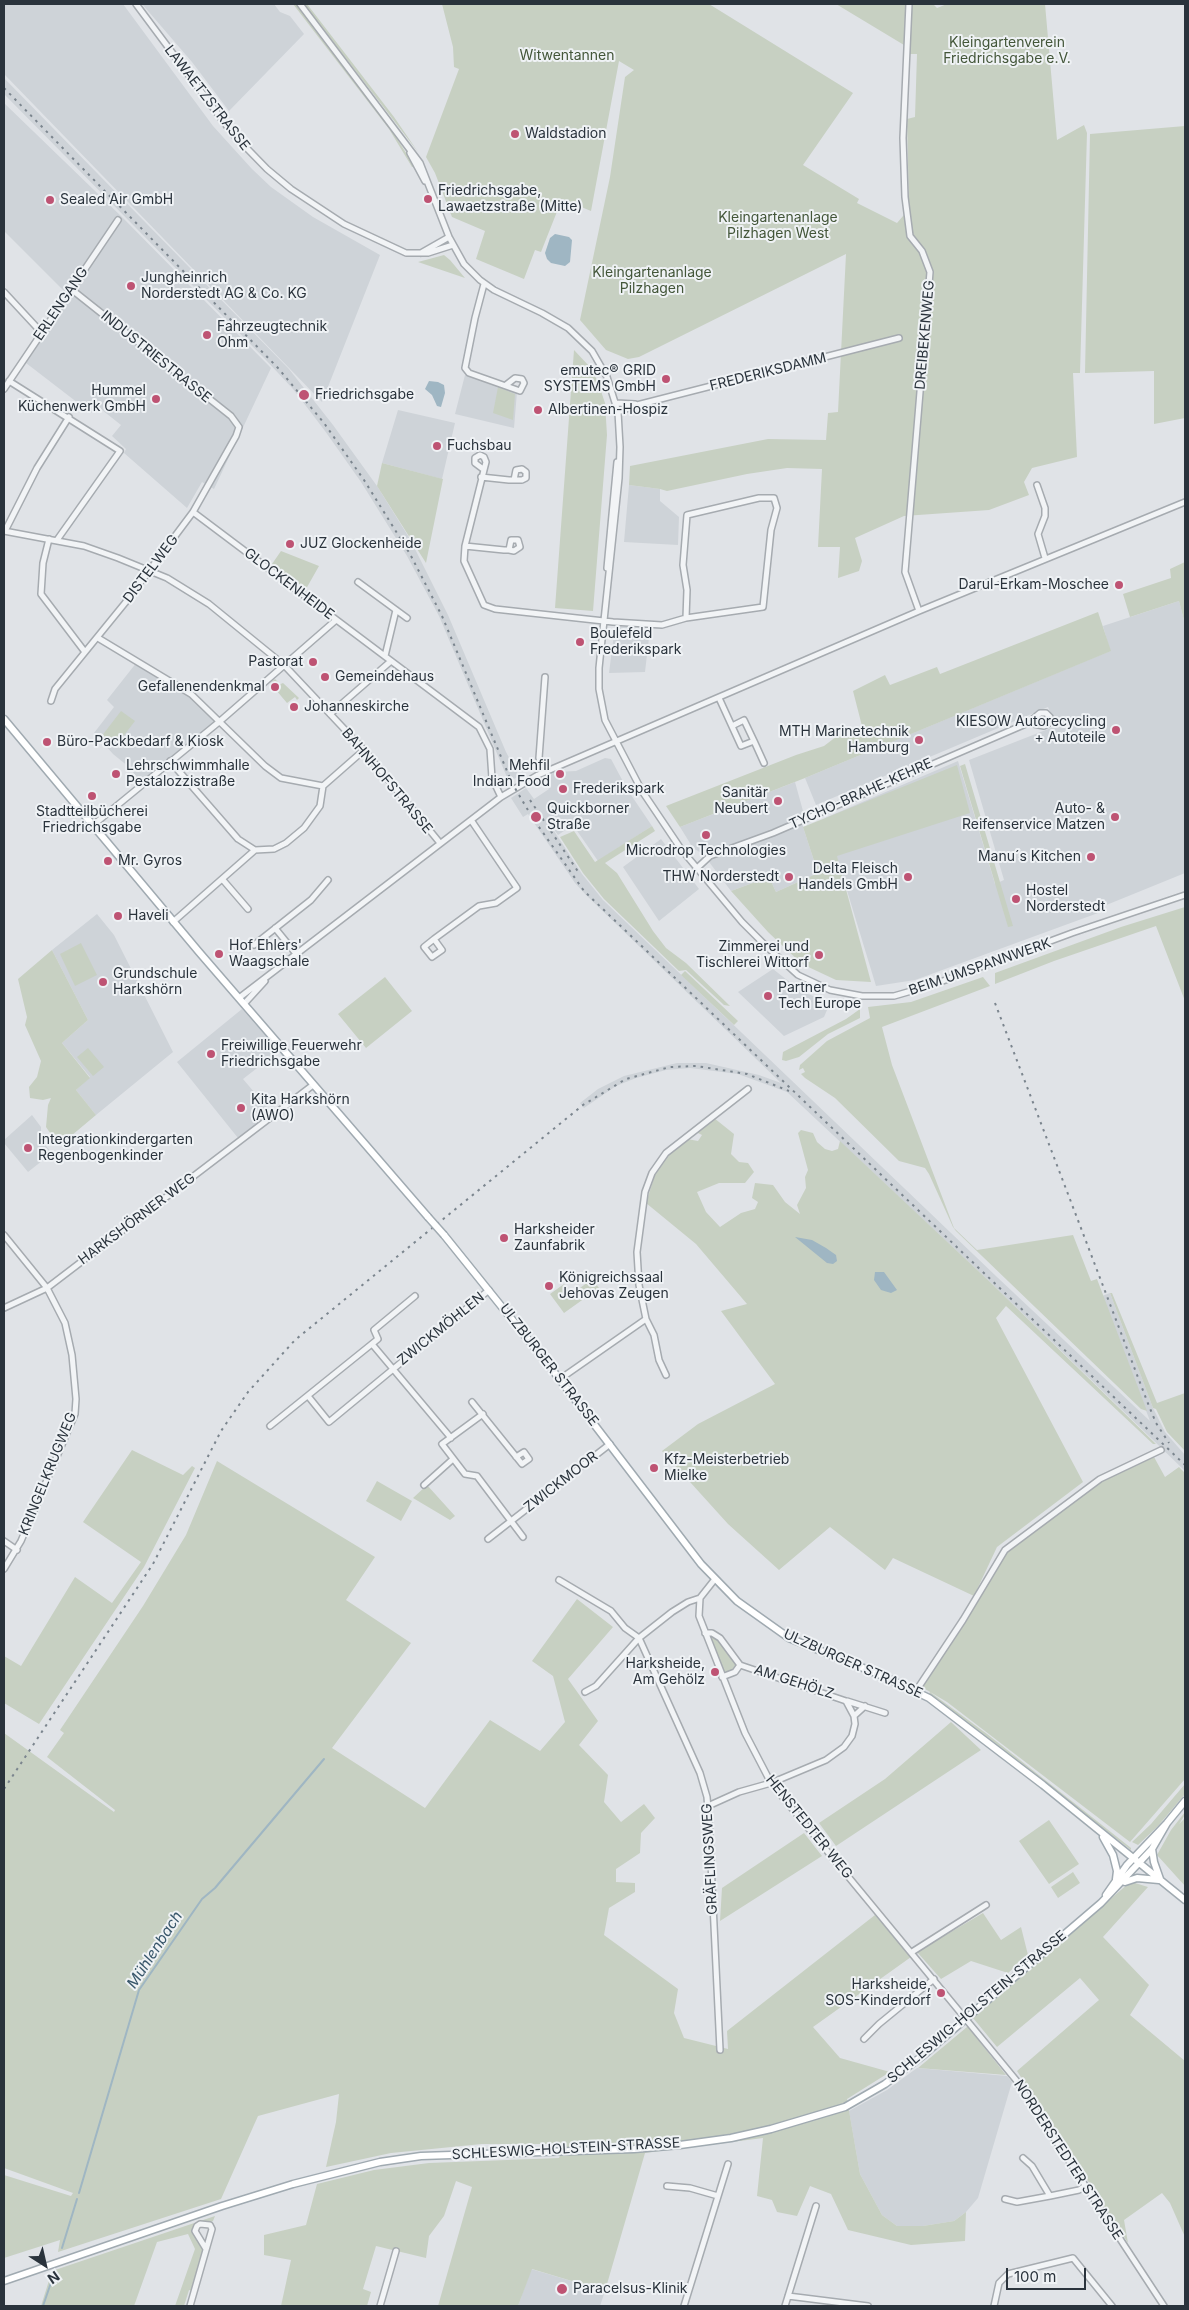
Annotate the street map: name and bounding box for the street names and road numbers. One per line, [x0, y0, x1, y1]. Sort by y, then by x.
street label: LAWAETZSTRASSE [161, 42, 253, 154]
street label: ERLENGANG [30, 264, 92, 344]
street label: DREIBEKENWEG [912, 280, 938, 390]
street label: INDUSTRIESTRASSE [97, 307, 215, 407]
street label: FREDERIKSDAMM [708, 349, 828, 395]
street label: DISTELWEG [120, 532, 182, 606]
street label: GLOCKENHEIDE [241, 545, 337, 623]
street label: BAHNHOFSTRASSE [338, 725, 436, 837]
street label: TYCHO-BRAHE-KEHRE [787, 755, 935, 833]
street label: BEIM UMSPANNWERK [907, 935, 1053, 999]
street label: HARKSHÖRNER WEG [75, 1170, 199, 1268]
street label: ZWICKMÖHLEN [394, 1289, 488, 1369]
street label: ULZBURGER STRASSE [496, 1300, 602, 1430]
street label: KRINGELKRUGWEG [16, 1410, 80, 1538]
street label: ZWICKMOOR [521, 1448, 601, 1516]
street label: ULZBURGER STRASSE [781, 1626, 925, 1702]
street label: AM GEHÖLZ [752, 1661, 836, 1703]
street label: HENSTEDTER WEG [762, 1772, 856, 1882]
street label: GRÄFLINGSWEG [699, 1803, 721, 1915]
street label: SCHLESWIG-HOLSTEIN-STRASSE [884, 1927, 1070, 2087]
street label: NORDERSTEDTER STRASSE [1010, 2077, 1126, 2243]
street label: SCHLESWIG-HOLSTEIN-STRASSE [451, 2135, 681, 2163]

